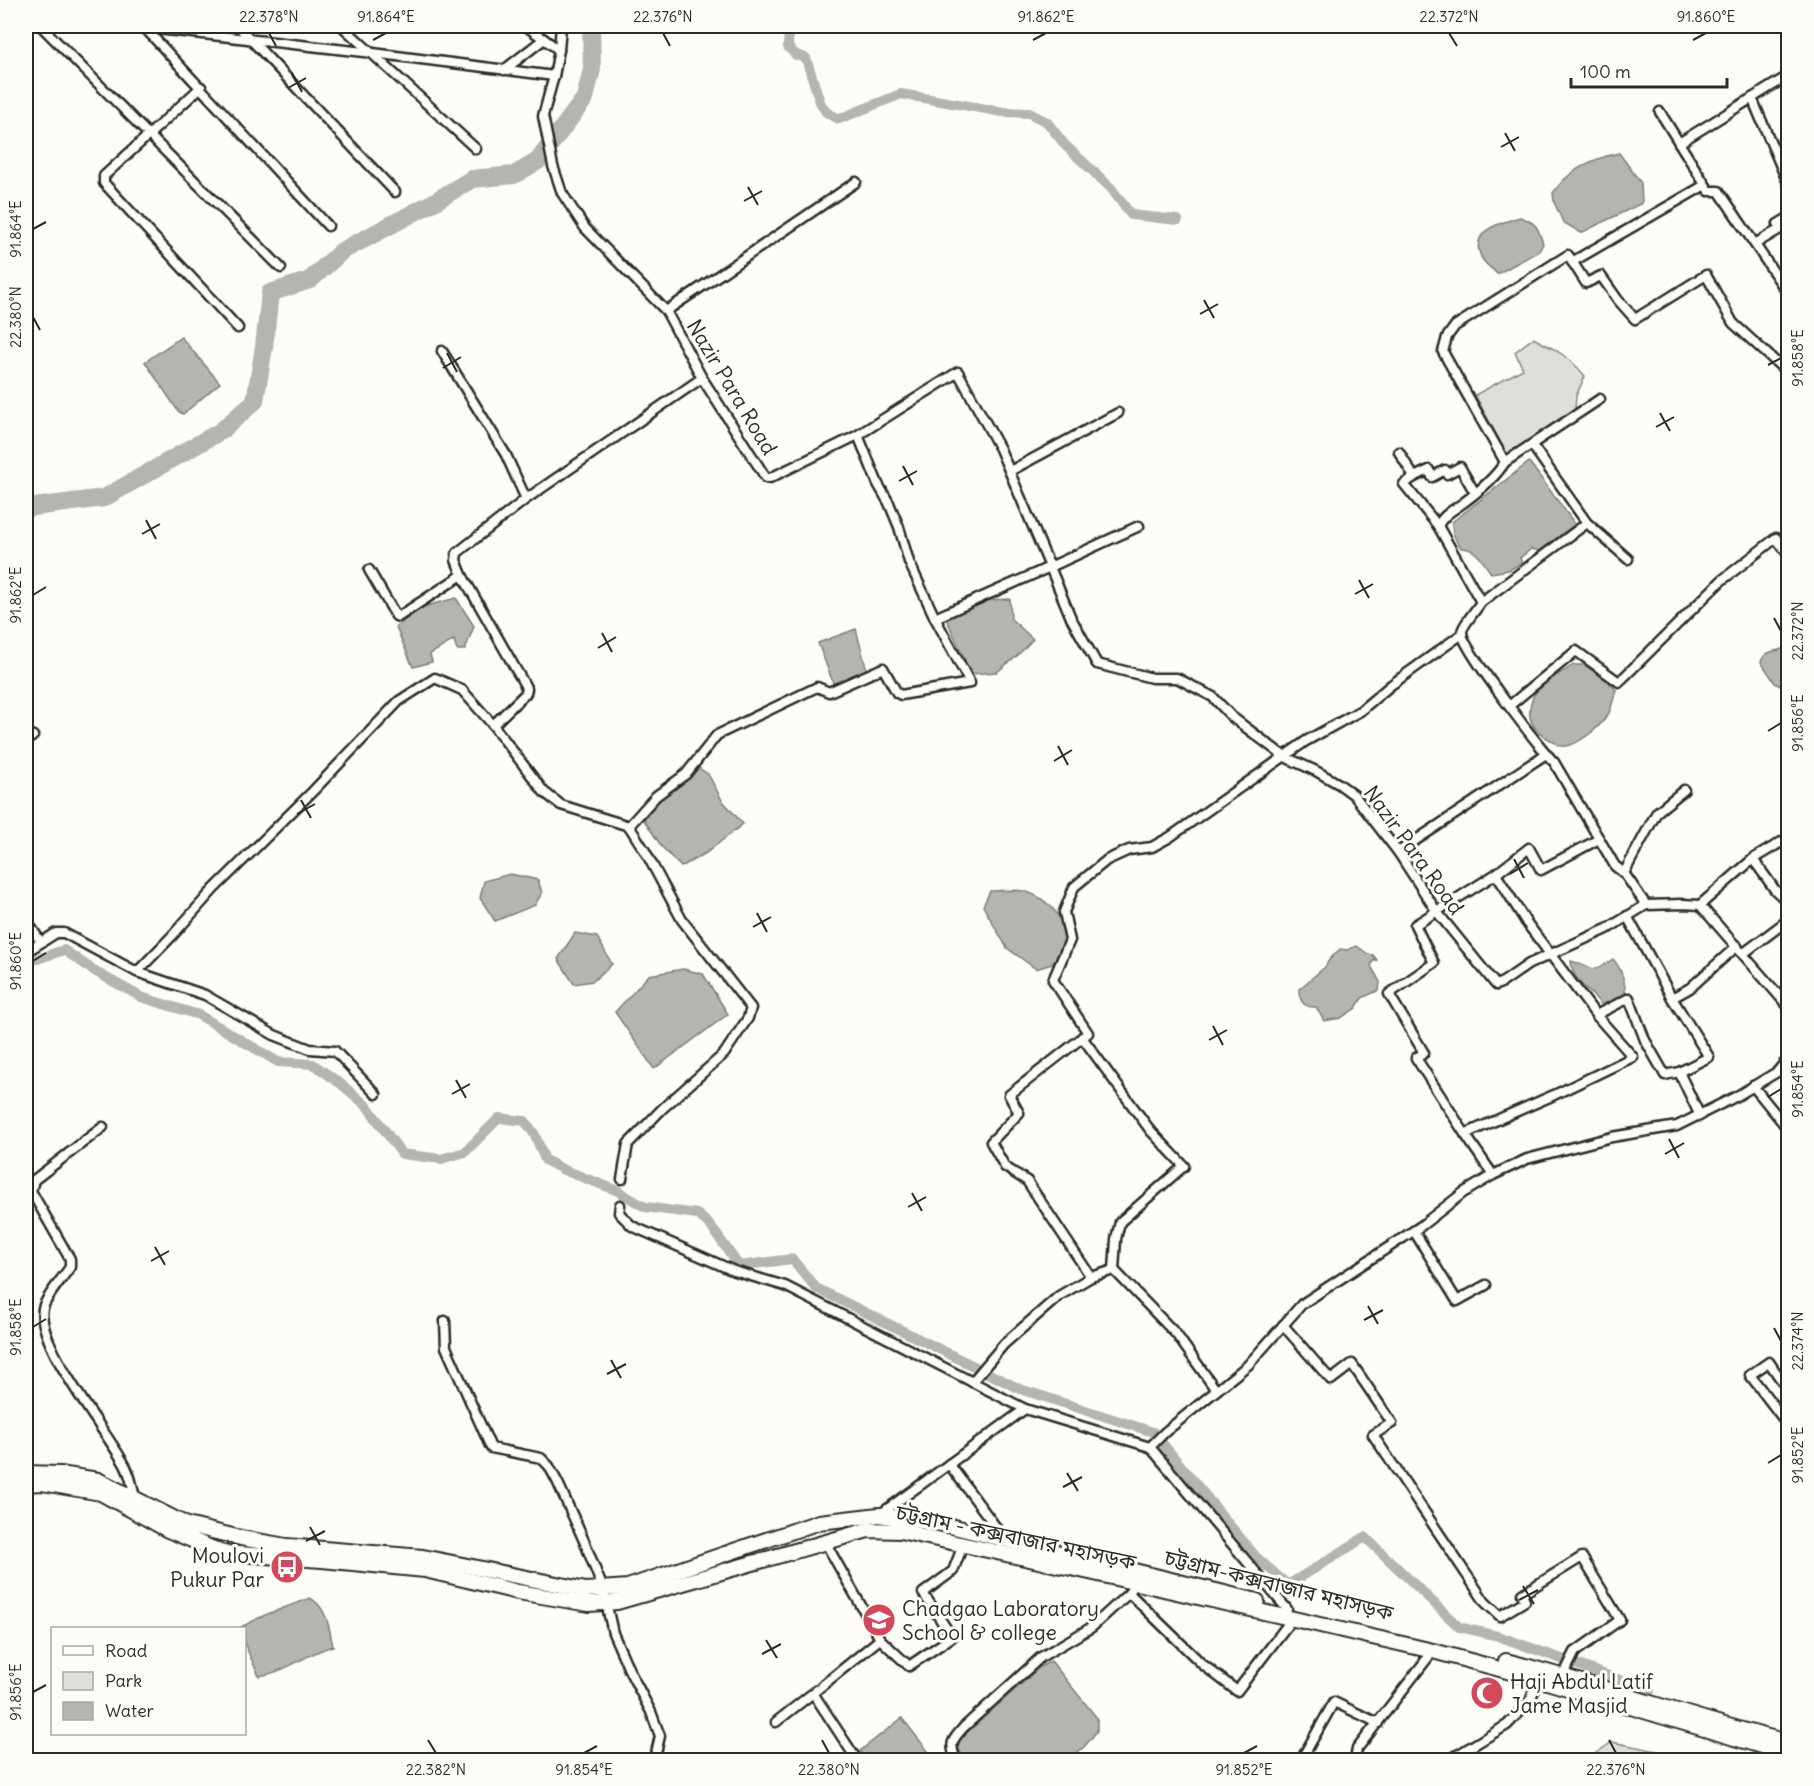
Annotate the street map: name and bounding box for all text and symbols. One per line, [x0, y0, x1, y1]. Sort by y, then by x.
text: 22.378°N [239, 7, 299, 26]
text: 91.864°E [357, 7, 415, 26]
text: 22.376°N [633, 7, 693, 26]
text: 91.862°E [1017, 7, 1075, 26]
text: 22.372°N [1419, 7, 1479, 26]
text: 91.860°E [1677, 7, 1736, 26]
scale bar [1571, 51, 1727, 89]
text: 100 m [1580, 60, 1631, 83]
text: 91.864°E [6, 200, 25, 258]
text: 22.380°N [6, 286, 25, 348]
street label: Nazir Para Road [681, 314, 783, 460]
text: 91.858°E [1788, 329, 1807, 387]
text: 91.862°E [6, 566, 25, 624]
text: 22.372°N [1788, 601, 1807, 661]
text: 91.856°E [1788, 694, 1807, 752]
street label: Nazir Para Road [1358, 780, 1470, 920]
text: 91.860°E [6, 931, 25, 990]
text: 91.854°E [1788, 1060, 1807, 1118]
text: 91.858°E [6, 1298, 25, 1356]
text: 22.374°N [1788, 1311, 1807, 1371]
text: 91.852°E [1788, 1426, 1807, 1484]
street label: চট্টগ্রাম - কক্সবাজার মহাসড়ক [893, 1498, 1140, 1576]
place label: Moulovi Pukur Par [170, 1542, 264, 1593]
street label: চট্টগ্রাম-কক্সবাজার মহাসড়ক [1161, 1543, 1397, 1627]
bus stop icon: Moulovi Pukur Par [269, 1549, 305, 1585]
place label: Chadgao Laboratory School & college [902, 1595, 1099, 1646]
school or university icon: Chadgao Laboratory School & college [861, 1602, 897, 1638]
legend [51, 1627, 246, 1735]
text: Road [105, 1639, 148, 1662]
text: 91.856°E [6, 1663, 25, 1721]
place label: Haji Abdul Latif Jame Masjid [1510, 1668, 1654, 1719]
text: Park [105, 1669, 142, 1692]
mosque icon: Haji Abdul Latif Jame Masjid [1469, 1675, 1505, 1711]
text: Water [105, 1699, 155, 1722]
text: 22.382°N [406, 1760, 466, 1779]
text: 91.854°E [555, 1760, 613, 1779]
text: 22.380°N [798, 1760, 860, 1779]
text: 91.852°E [1215, 1760, 1273, 1779]
text: 22.376°N [1586, 1760, 1646, 1779]

